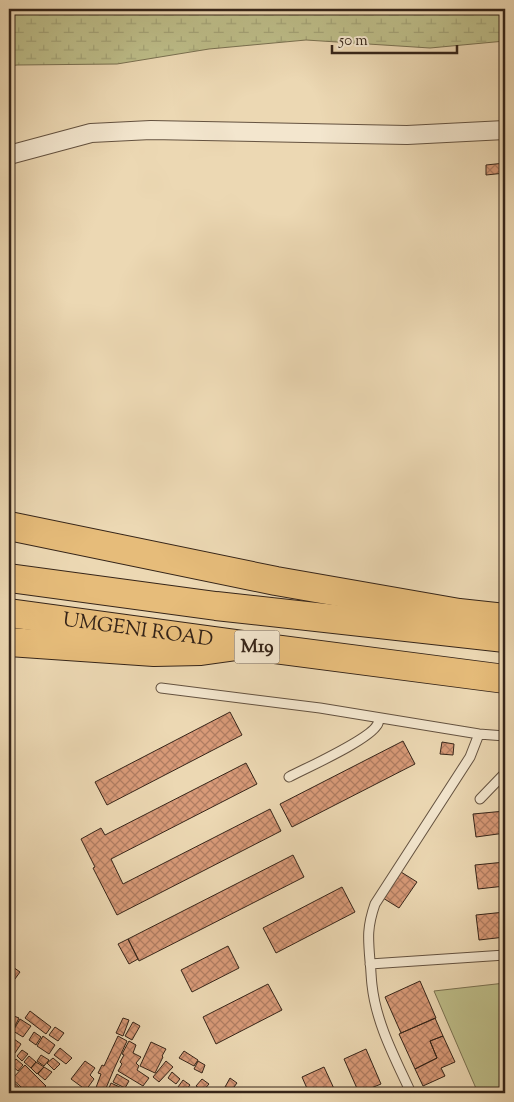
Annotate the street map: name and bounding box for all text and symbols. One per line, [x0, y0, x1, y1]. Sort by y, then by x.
scale bar [332, 22, 456, 54]
text: 50 m [338, 31, 368, 52]
street label: UMGENI ROAD [61, 606, 215, 655]
road number: M19 [234, 630, 280, 664]

